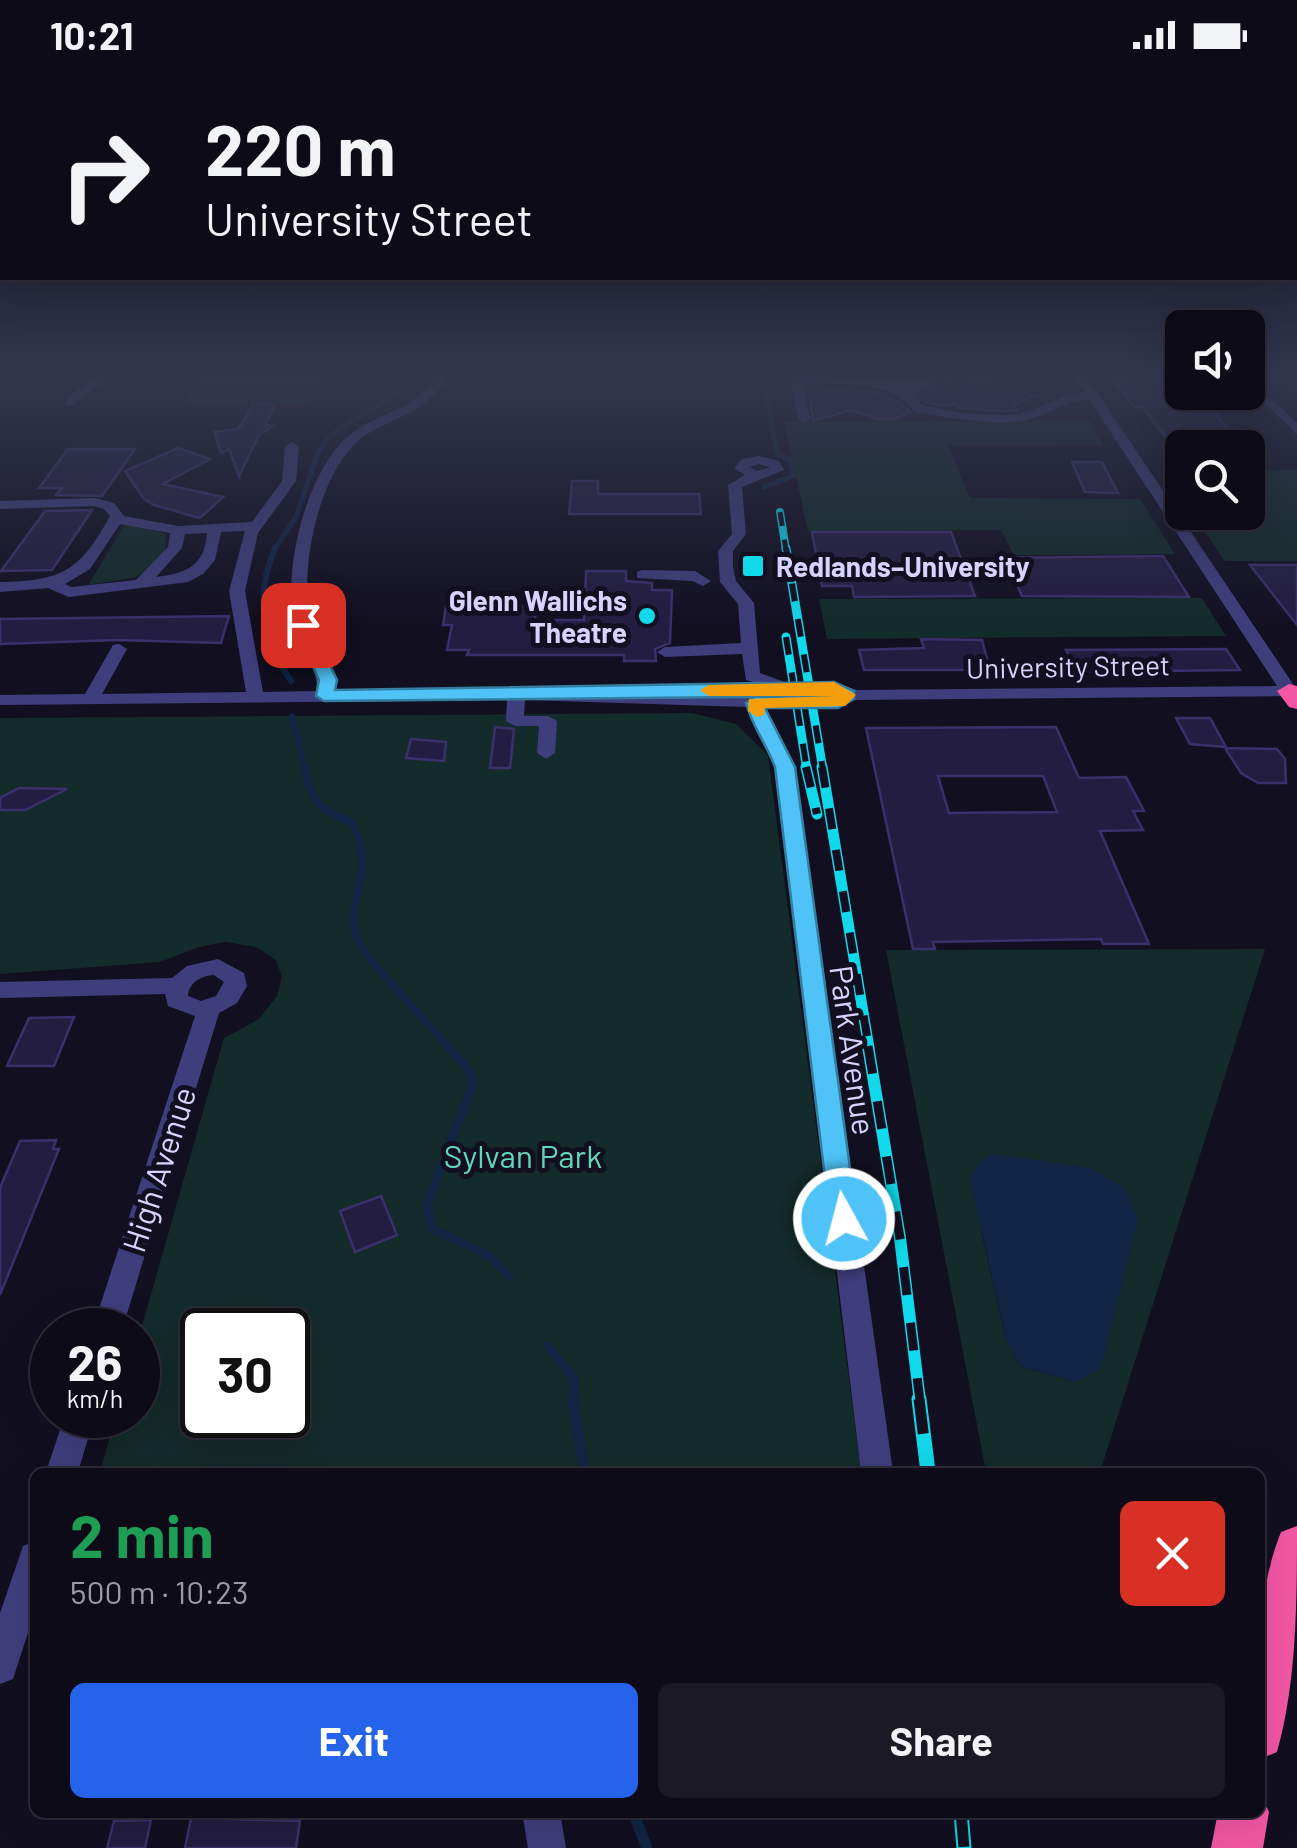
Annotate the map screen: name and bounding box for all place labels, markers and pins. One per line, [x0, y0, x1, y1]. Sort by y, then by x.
place label: Redlands–University [776, 549, 1030, 583]
marker: Redlands–University [740, 553, 766, 579]
pin [261, 583, 346, 668]
place label: Glenn Wallichs Theatre [449, 583, 627, 649]
marker: Glenn Wallichs Theatre [636, 605, 658, 627]

